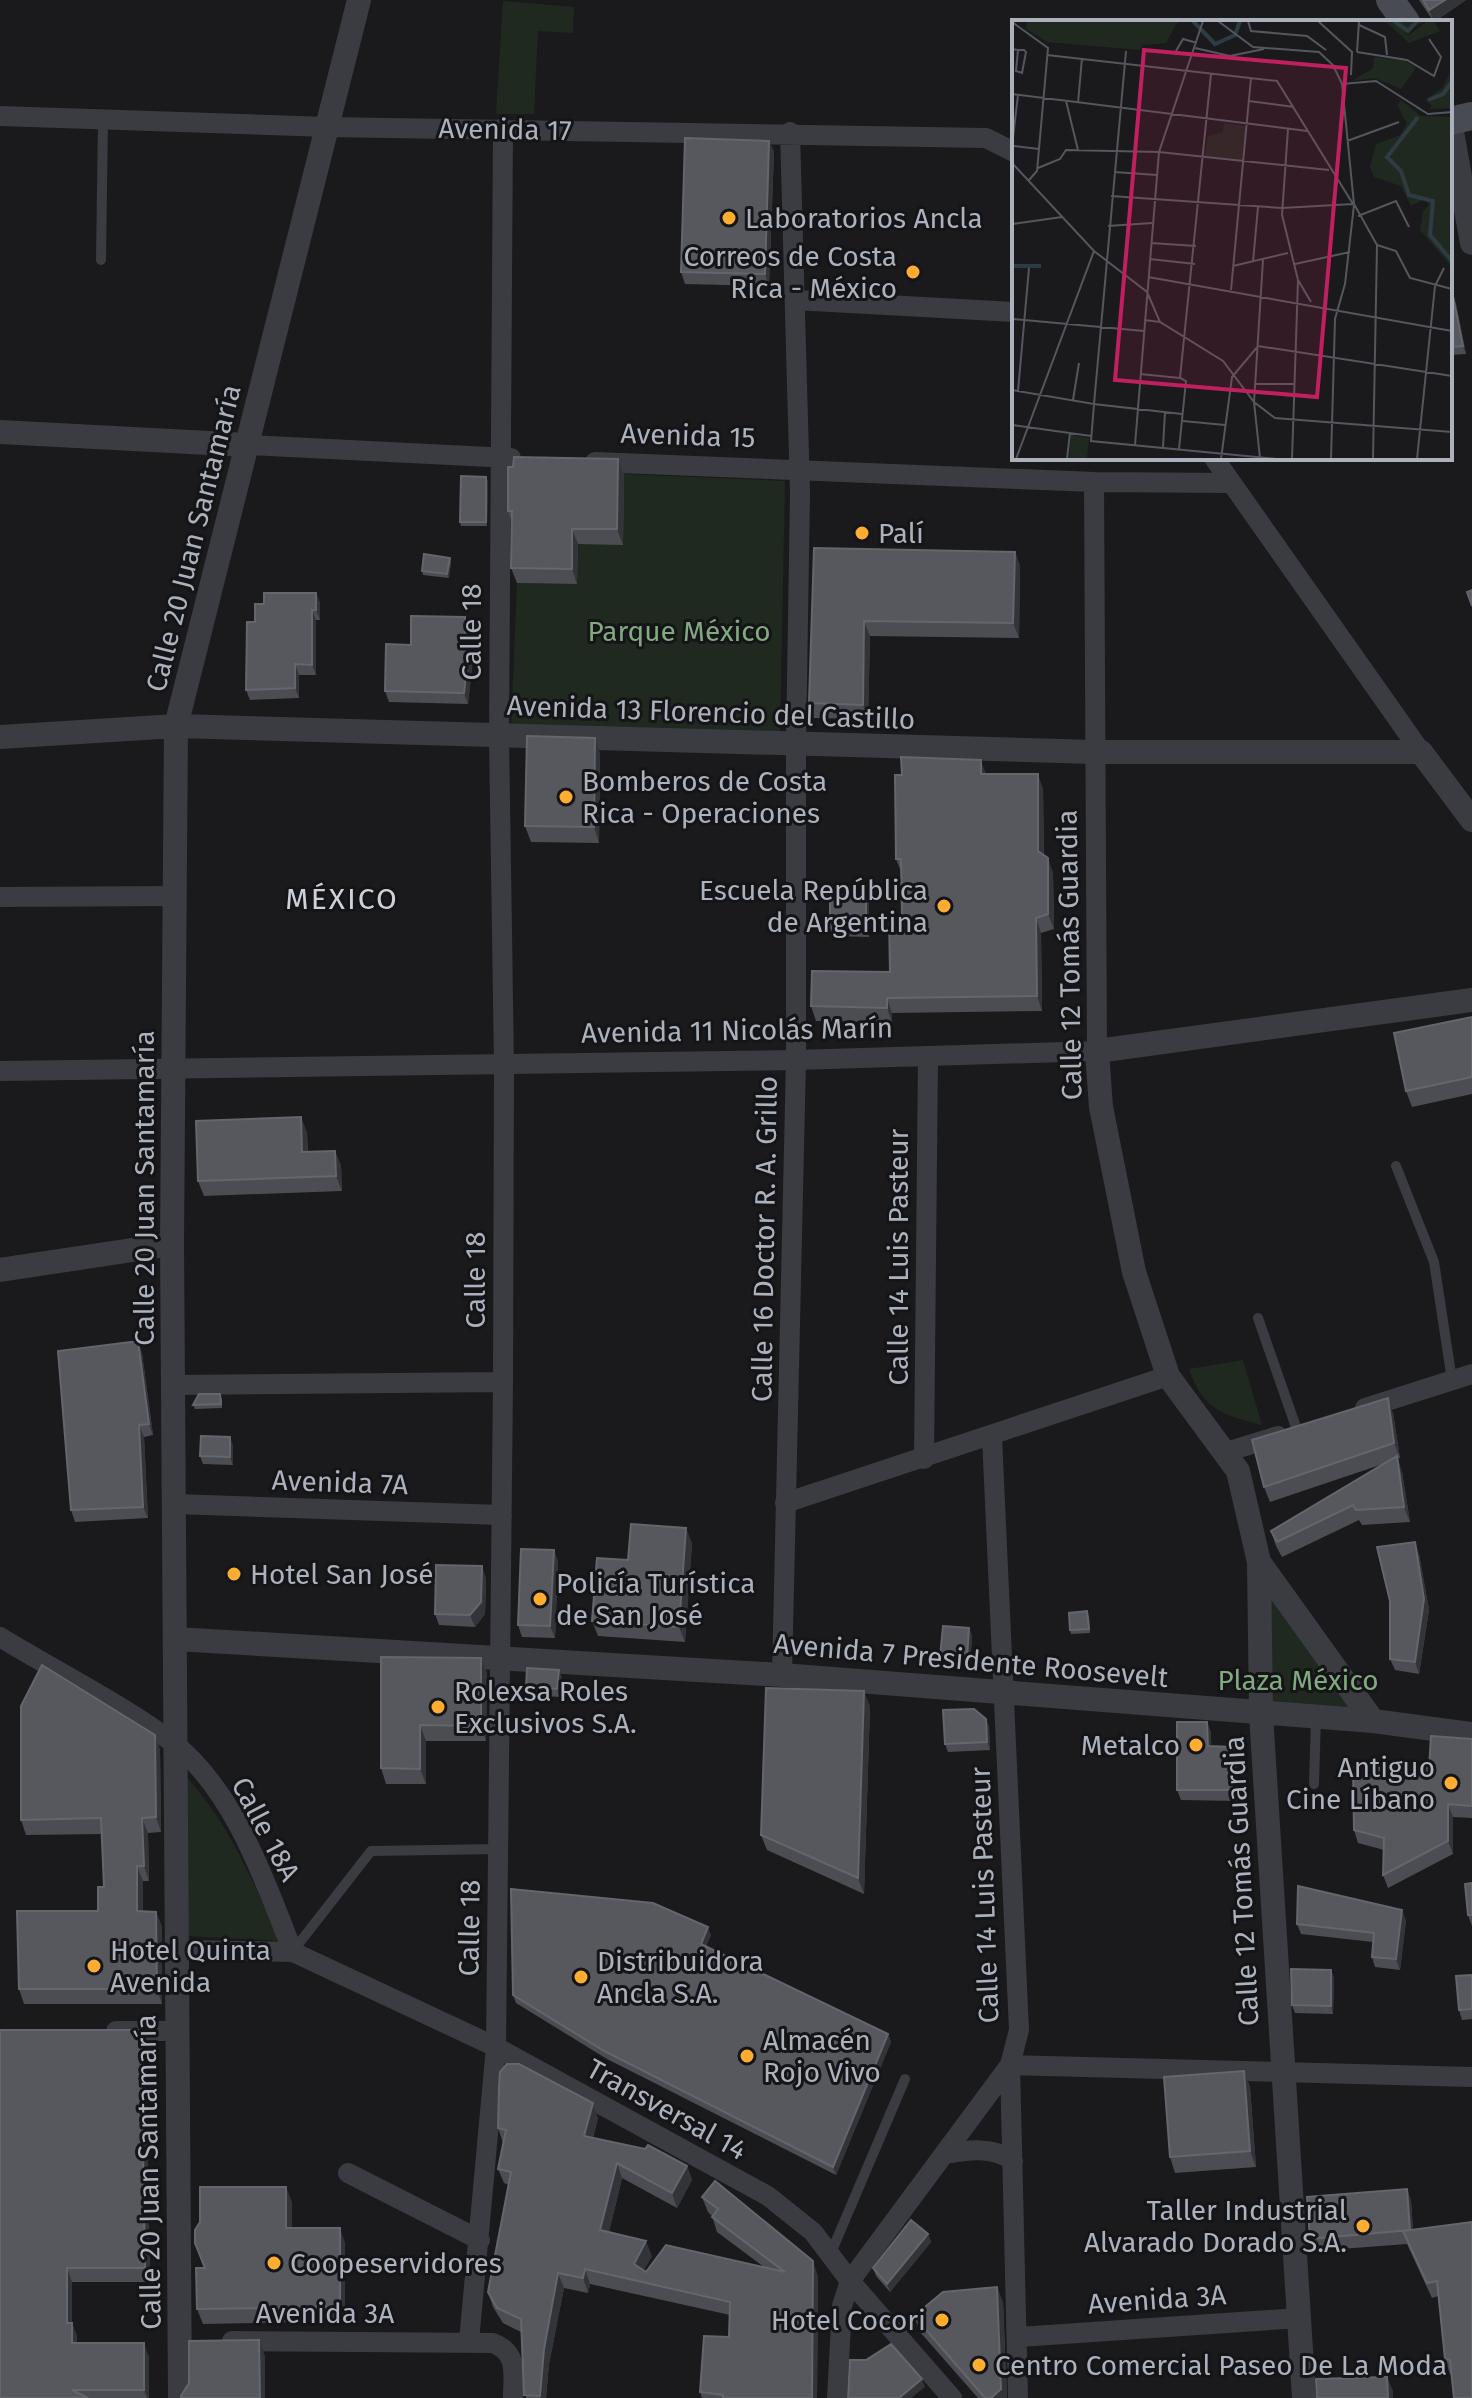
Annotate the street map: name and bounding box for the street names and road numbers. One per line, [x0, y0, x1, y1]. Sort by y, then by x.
street label: Avenida 17 [438, 112, 572, 147]
street label: Calle 20 Juan Santamaría [139, 381, 248, 695]
street label: Avenida 15 [620, 417, 756, 454]
street label: Calle 18 [455, 584, 488, 680]
street label: Avenida 13 Florencio del Castillo [506, 689, 916, 736]
street label: Calle 12 Tomás Guardia [1050, 809, 1089, 1100]
street label: Avenida 11 Nicolás Marín [581, 1011, 893, 1050]
street label: Calle 20 Juan Santamaría [128, 1030, 161, 1346]
street label: Calle 16 Doctor R. A. Grillo [745, 1076, 784, 1402]
street label: Calle 14 Luis Pasteur [882, 1128, 915, 1385]
street label: Calle 18 [459, 1232, 492, 1328]
street label: Avenida 7A [271, 1464, 409, 1501]
street label: Avenida 7 Presidente Roosevelt [772, 1627, 1170, 1694]
street label: Calle 12 Tomás Guardia [1217, 1735, 1266, 2027]
street label: Calle 14 Luis Pasteur [964, 1766, 1005, 2024]
street label: Calle 18A [224, 1772, 307, 1887]
street label: Calle 18 [452, 1879, 487, 1977]
street label: Calle 20 Juan Santamaría [129, 2014, 168, 2330]
street label: Transversal 14 [581, 2052, 752, 2167]
street label: Avenida 3A [1087, 2278, 1227, 2321]
street label: Avenida 3A [256, 2297, 394, 2330]

